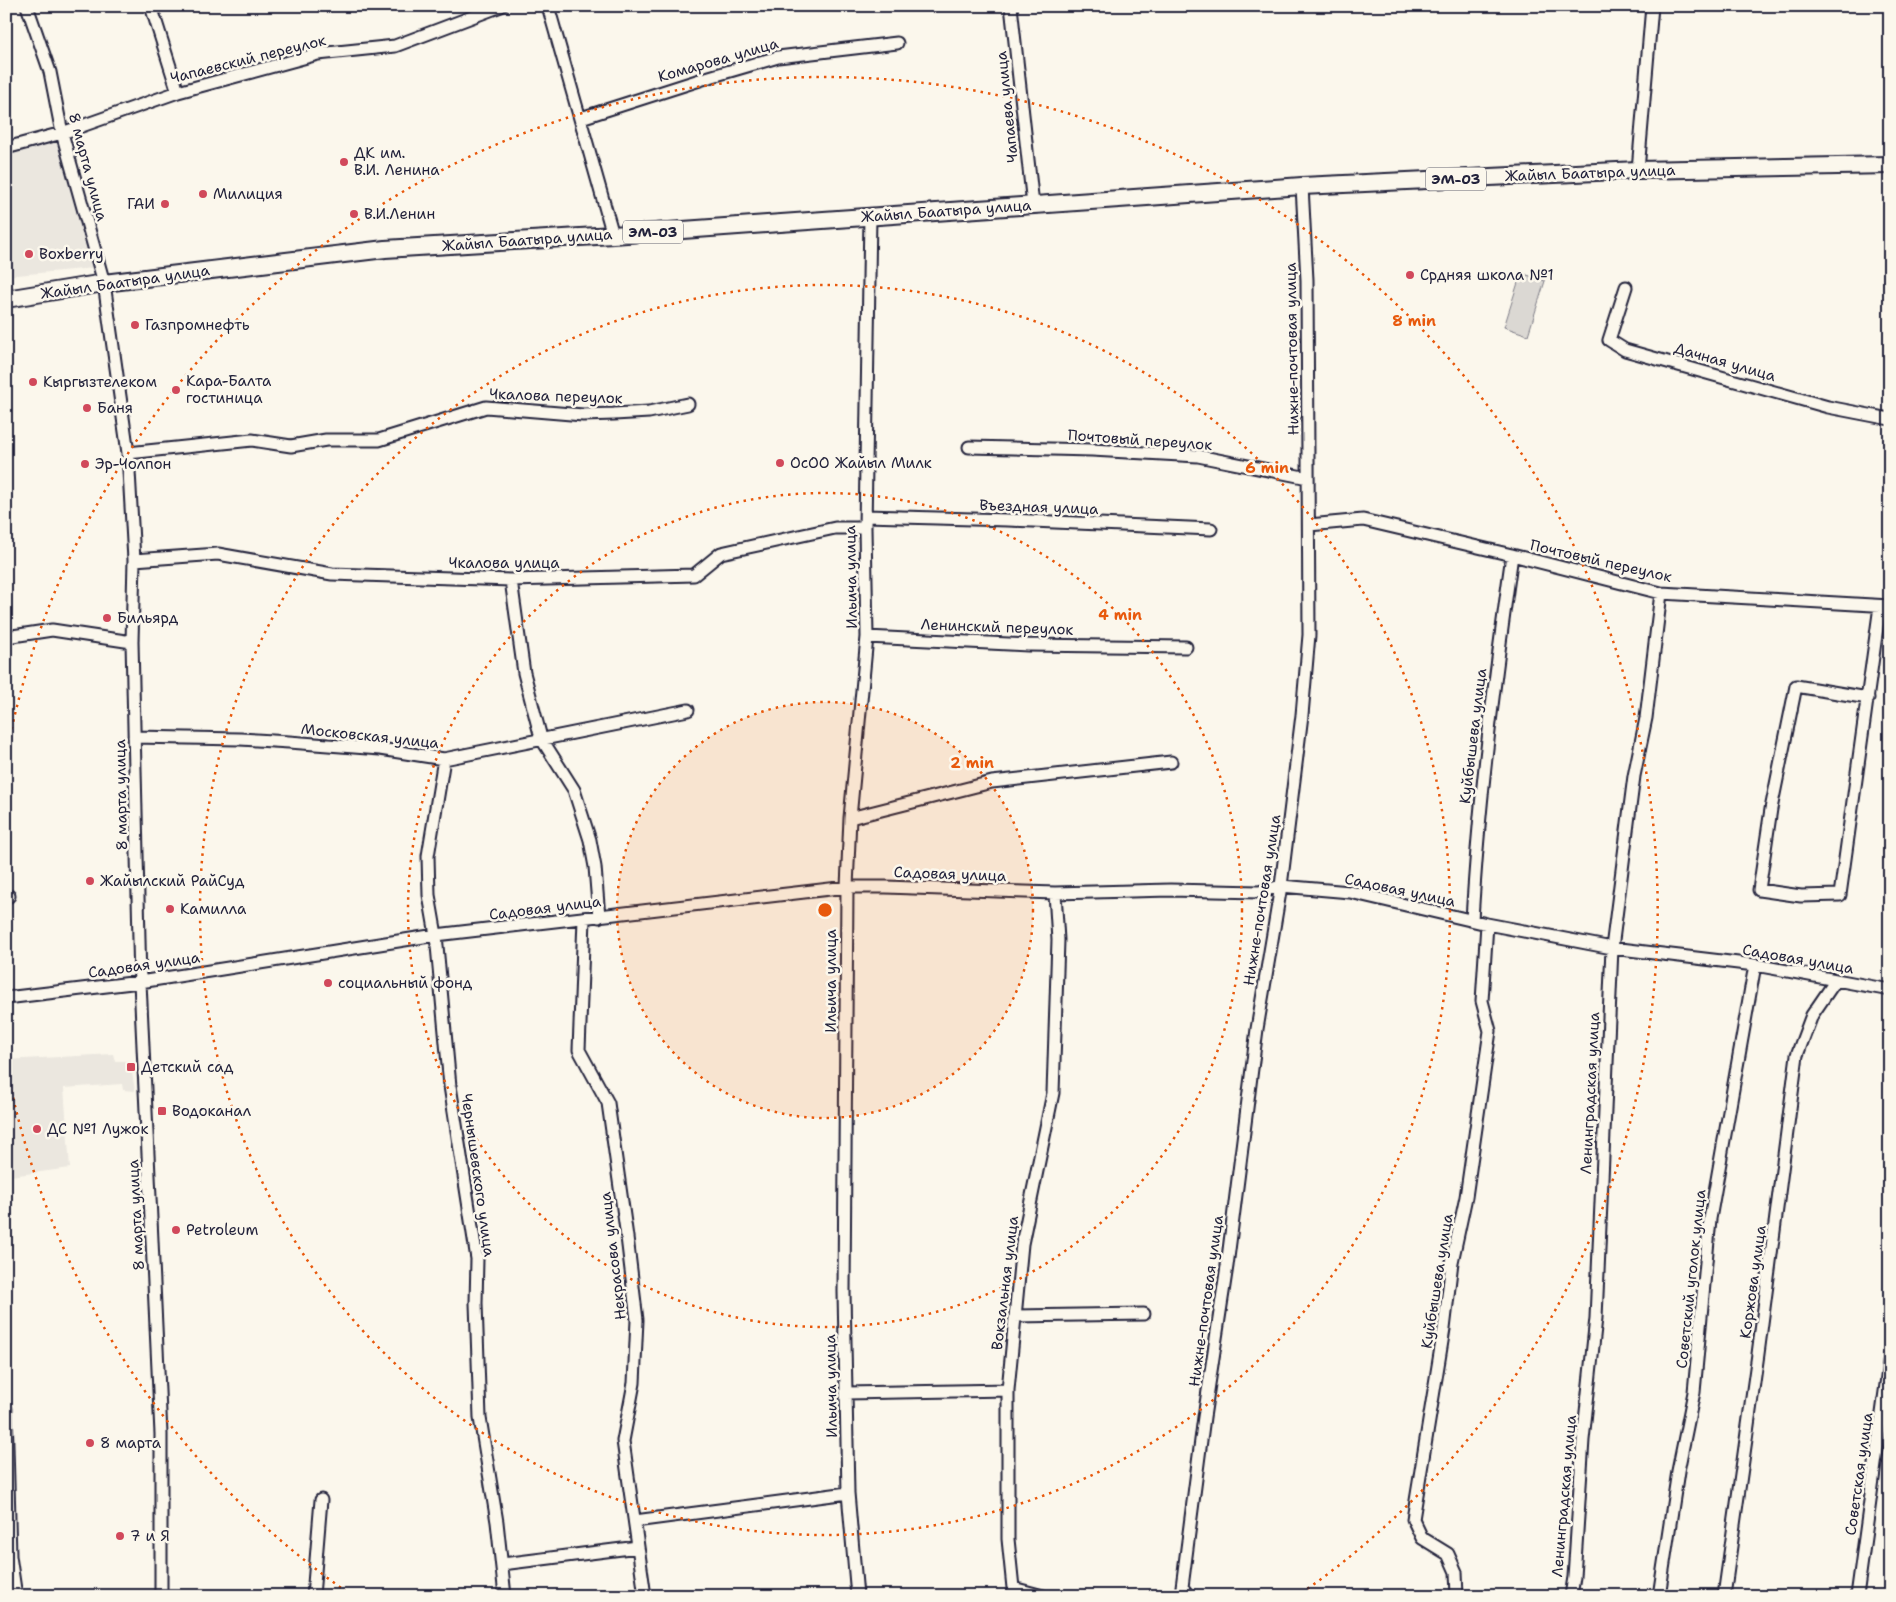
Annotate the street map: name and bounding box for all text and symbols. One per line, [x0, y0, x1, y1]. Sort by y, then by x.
street label: Чапаевский переулок [168, 30, 328, 88]
street label: Комарова улица [656, 33, 781, 87]
street label: Чапаева улица [991, 50, 1023, 164]
street label: 8 марта улица [64, 111, 112, 224]
place label: ДК им. В.И. Ленина [354, 143, 440, 180]
marker: ДК им. В.И. Ленина [338, 156, 350, 168]
street label: Жайыл Баатыра улица [1504, 160, 1676, 186]
road number: ЭМ-03 [1426, 168, 1486, 190]
place label: Милиция [213, 184, 283, 204]
marker: Милиция [197, 188, 209, 200]
place label: ГАИ [127, 194, 155, 214]
street label: Жайыл Баатыра улица [860, 195, 1032, 227]
marker: ГАИ [159, 198, 171, 210]
place label: В.И.Ленин [364, 204, 435, 224]
marker: В.И.Ленин [348, 208, 360, 220]
road number: ЭМ-03 [623, 220, 683, 243]
street label: Жайыл Баатыра улица [441, 224, 613, 256]
place label: Boxberry [39, 244, 104, 264]
marker: Boxberry [23, 248, 35, 260]
street label: Жайыл Баатыра улица [39, 260, 212, 304]
street label: Нижне-почтовая улица [1280, 262, 1304, 436]
place label: Срдняя школа №1 [1420, 265, 1554, 285]
marker: Срдняя школа №1 [1404, 269, 1416, 281]
text: 8 min [1392, 311, 1436, 331]
place label: Газпромнефть [145, 315, 250, 335]
marker: Газпромнефть [129, 319, 141, 331]
street label: Дачная улица [1672, 338, 1779, 386]
place label: Кара-Балта гостиница [186, 371, 272, 408]
place label: Кыргызтелеком [43, 372, 157, 392]
marker: Кыргызтелеком [27, 376, 39, 388]
marker: Кара-Балта гостиница [170, 384, 182, 396]
street label: Чкалова переулок [489, 384, 623, 408]
place label: Баня [97, 398, 133, 418]
marker: Баня [81, 402, 93, 414]
street label: Почтовый переулок [1067, 425, 1213, 455]
place label: ОсОО Жайыл Милк [790, 453, 932, 473]
place label: Эр-Чолпон [95, 454, 171, 474]
marker: ОсОО Жайыл Милк [774, 457, 786, 469]
marker: Эр-Чолпон [79, 458, 91, 470]
text: 6 min [1245, 458, 1289, 478]
street label: Въездная улица [979, 495, 1100, 519]
street label: Ильича улица [840, 524, 862, 629]
street label: Почтовый переулок [1528, 535, 1674, 587]
street label: Чкалова улица [448, 553, 560, 573]
text: 4 min [1098, 605, 1142, 625]
place label: Бильярд [117, 608, 179, 628]
marker: Бильярд [101, 612, 113, 624]
street label: Ленинский переулок [920, 614, 1074, 640]
street label: Куйбышева улица [1455, 666, 1491, 805]
street label: Московская улица [300, 719, 441, 753]
street label: 8 марта улица [110, 739, 132, 851]
text: 2 min [950, 753, 994, 773]
street label: Нижне-почтовая улица [1239, 812, 1286, 987]
street label: Садовая улица [893, 862, 1007, 886]
street label: Садовая улица [1343, 869, 1458, 912]
place label: Жайылский РайСуд [100, 871, 245, 891]
marker: Жайылский РайСуд [84, 875, 96, 887]
street label: Садовая улица [488, 891, 603, 925]
place label: Камилла [180, 899, 247, 919]
centre of rings [816, 901, 834, 919]
marker: Камилла [164, 903, 176, 915]
street label: Ильича улица [821, 929, 841, 1033]
street label: Садовая улица [1741, 939, 1856, 979]
street label: Садовая улица [87, 947, 202, 983]
place label: социальный фонд [338, 973, 473, 993]
marker: социальный фонд [322, 977, 334, 989]
street label: Ленинградская улица [1576, 1011, 1604, 1175]
place label: Детский сад [141, 1057, 234, 1077]
marker: Детский сад [125, 1061, 137, 1073]
street label: Чернышевского улица [457, 1092, 499, 1258]
place label: Водоканал [172, 1101, 252, 1121]
marker: Водоканал [156, 1105, 168, 1117]
place label: ДС №1 Лужок [47, 1119, 148, 1139]
marker: ДС №1 Лужок [31, 1123, 43, 1135]
street label: 8 марта улица [123, 1158, 149, 1271]
street label: Советский уголок улица [1672, 1188, 1710, 1369]
street label: Некрасова улица [595, 1190, 631, 1321]
street label: Куйбышева улица [1416, 1211, 1458, 1350]
street label: Нижне-почтовая улица [1184, 1213, 1228, 1388]
street label: Вокзальная улица [987, 1214, 1023, 1351]
place label: Petroleum [186, 1220, 258, 1240]
street label: Коржова улица [1735, 1223, 1771, 1340]
marker: Petroleum [170, 1224, 182, 1236]
street label: Ильича улица [820, 1333, 842, 1438]
street label: Советская улица [1840, 1411, 1878, 1537]
street label: Ленинградская улица [1547, 1414, 1581, 1578]
place label: 8 марта [100, 1433, 162, 1453]
marker: 8 марта [84, 1437, 96, 1449]
place label: 7 и Я [130, 1526, 170, 1546]
marker: 7 и Я [114, 1530, 126, 1542]

